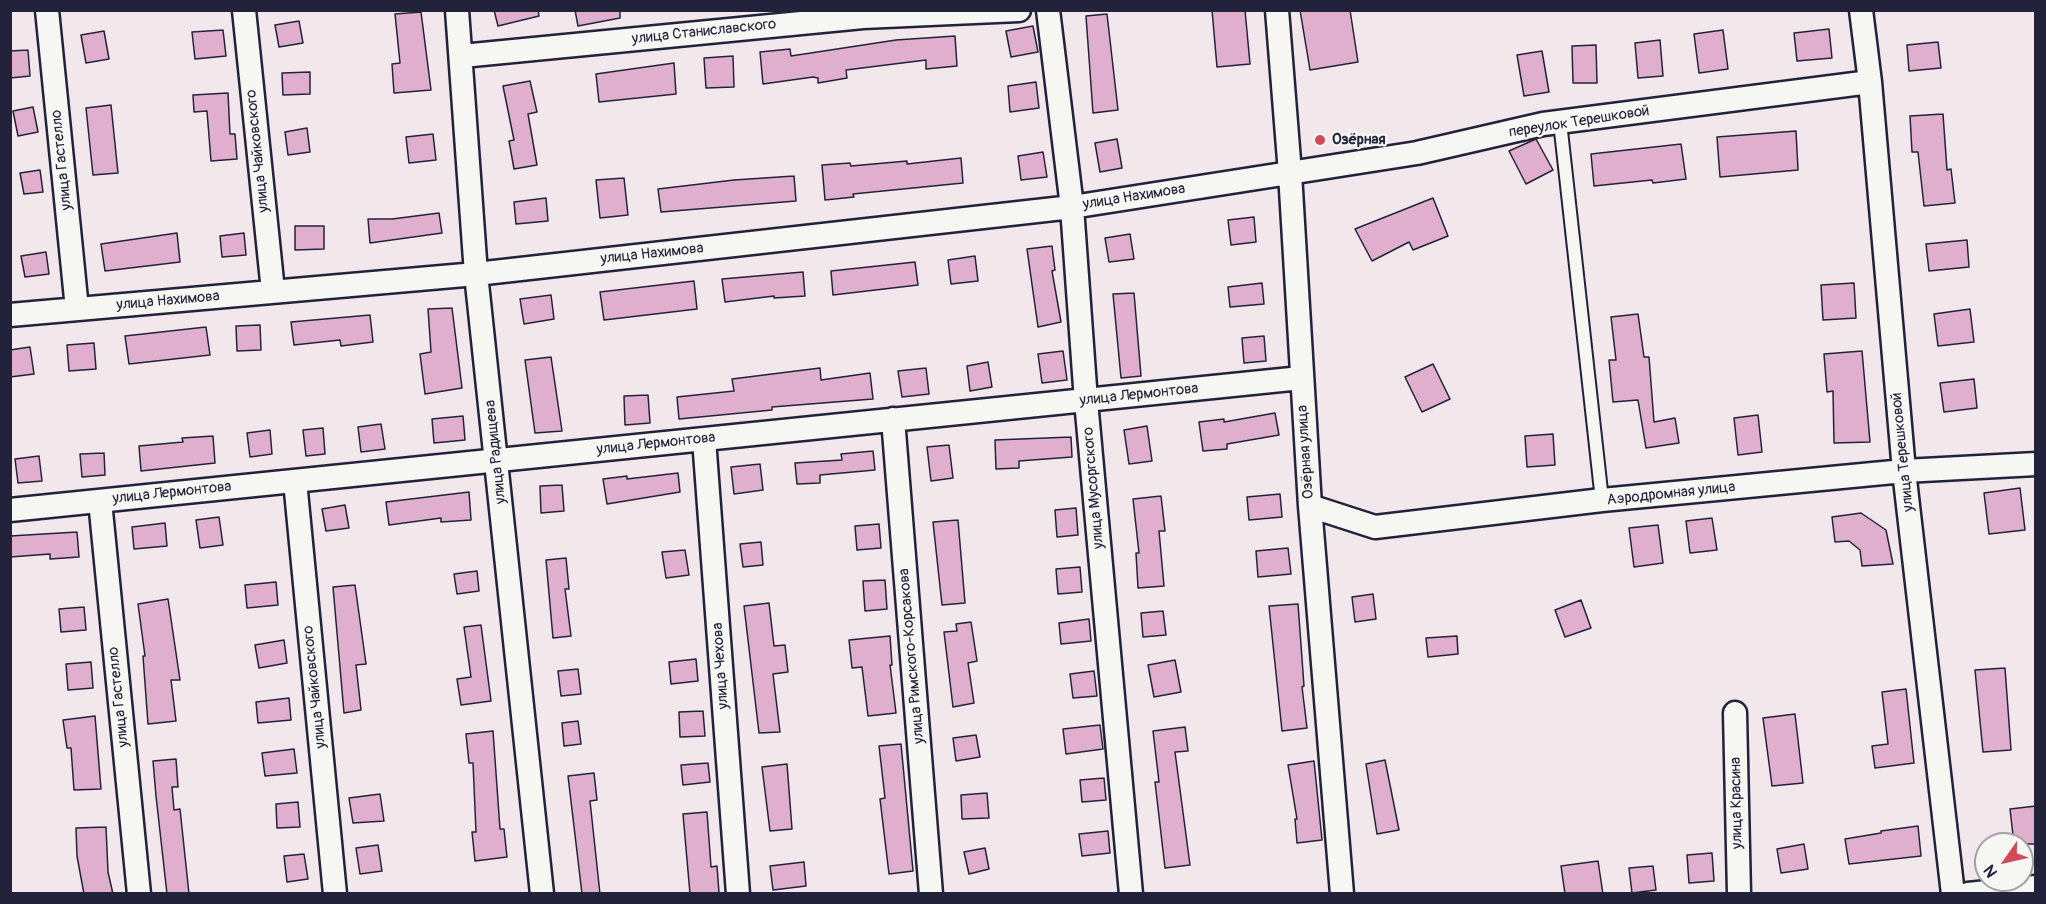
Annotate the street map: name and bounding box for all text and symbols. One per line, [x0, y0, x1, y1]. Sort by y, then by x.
street label: улица Станиславского [631, 15, 777, 49]
street label: улица Чайковского [243, 89, 273, 213]
street label: переулок Терешковой [1507, 102, 1651, 142]
street label: улица Гастелло [48, 109, 76, 211]
place label: Озёрная [1332, 131, 1385, 149]
marker: Озёрная [1313, 133, 1327, 147]
street label: улица Нахимова [1081, 180, 1187, 214]
street label: улица Нахимова [600, 240, 704, 268]
street label: улица Нахимова [116, 288, 220, 314]
street label: улица Лермонтова [1079, 380, 1199, 410]
street label: улица Терешковой [1888, 391, 1918, 513]
street label: улица Радищева [482, 399, 510, 505]
street label: Озёрная улица [1294, 404, 1318, 500]
street label: улица Мусоргского [1080, 426, 1108, 550]
street label: улица Лермонтова [596, 429, 716, 459]
street label: улица Лермонтова [112, 478, 232, 508]
street label: Аэродромная улица [1606, 478, 1736, 510]
street label: улица Римского-Корсакова [895, 568, 929, 744]
street label: улица Чехова [709, 622, 733, 710]
street label: улица Чайковского [300, 625, 330, 749]
street label: улица Гастелло [105, 646, 133, 748]
street label: улица Красина [1727, 757, 1747, 849]
north arrow [1974, 832, 2034, 892]
text: N [1979, 861, 2002, 881]

